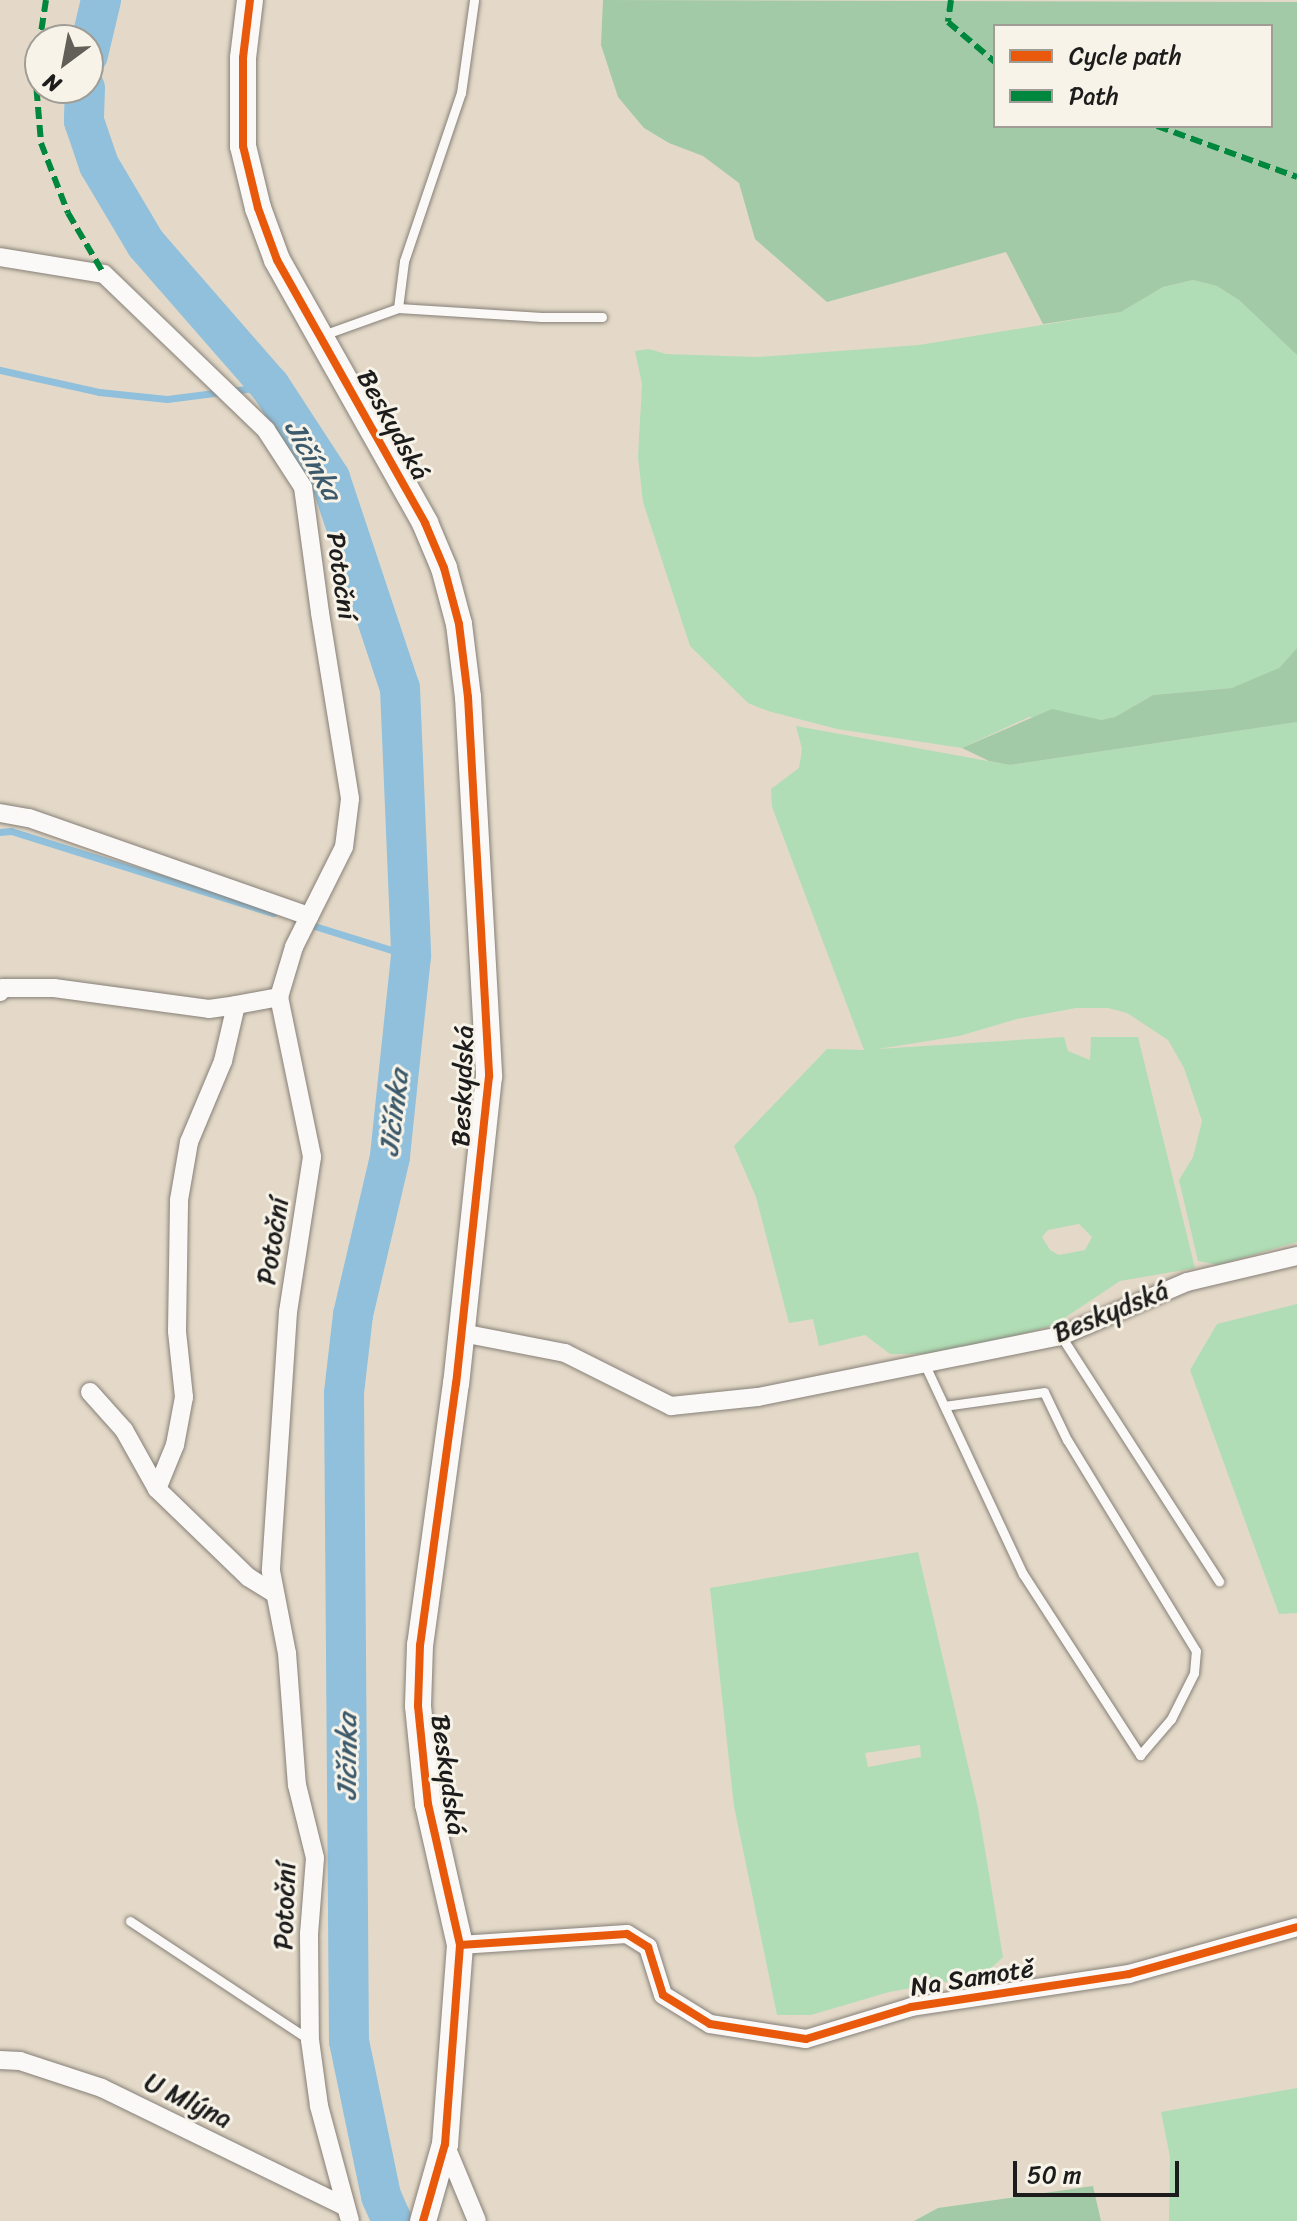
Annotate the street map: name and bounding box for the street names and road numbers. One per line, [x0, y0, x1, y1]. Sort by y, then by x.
street label: Beskydská [350, 364, 436, 486]
street label: Potoční [319, 530, 363, 622]
street label: Beskydská [445, 1025, 481, 1147]
street label: Potoční [251, 1195, 295, 1287]
street label: Beskydská [1049, 1275, 1173, 1349]
street label: Beskydská [424, 1713, 472, 1837]
street label: Potoční [268, 1862, 302, 1950]
street label: Na Samotě [908, 1953, 1036, 2003]
street label: U Mlýna [139, 2067, 237, 2135]

